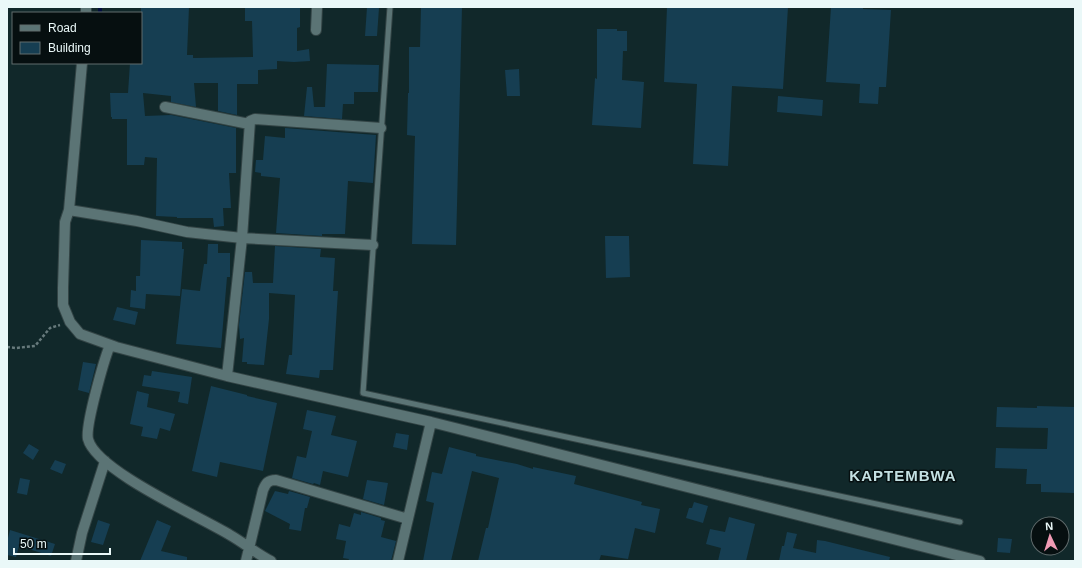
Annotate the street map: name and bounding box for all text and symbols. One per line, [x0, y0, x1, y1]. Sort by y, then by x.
legend [12, 12, 142, 64]
text: Road [48, 21, 77, 35]
text: Building [48, 41, 91, 55]
district label: KAPTEMBWA [849, 467, 957, 484]
north arrow [1030, 516, 1070, 556]
text: N [1045, 520, 1054, 532]
scale bar [14, 530, 110, 556]
text: 50 m [20, 537, 47, 551]

